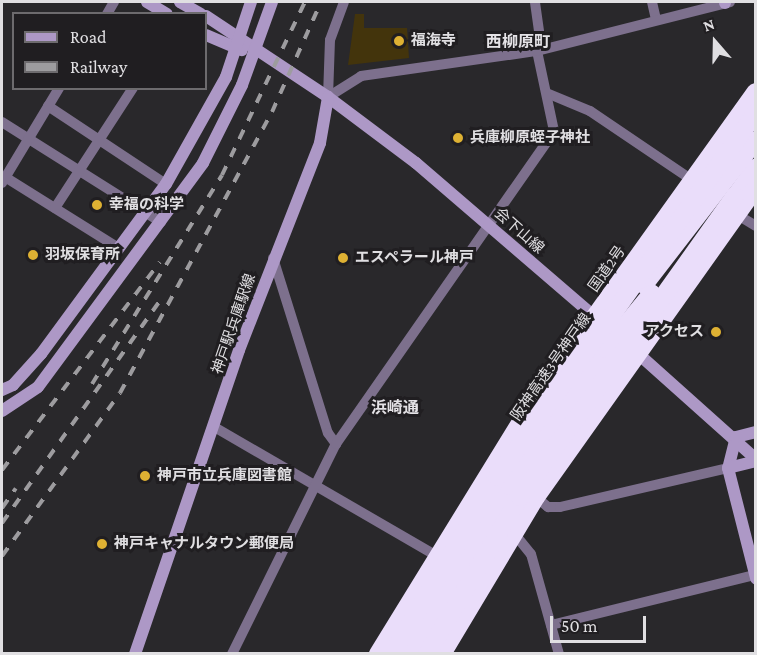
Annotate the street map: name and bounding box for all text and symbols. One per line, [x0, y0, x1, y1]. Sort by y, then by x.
legend [12, 12, 207, 90]
north arrow [685, 12, 745, 72]
text: N [701, 15, 717, 34]
text: Road [70, 27, 107, 47]
place label: 福海寺 [411, 32, 456, 50]
district label: 西柳原町 [486, 32, 550, 52]
marker: 福海寺 [392, 34, 406, 48]
text: Railway [70, 57, 127, 77]
place label: 兵庫柳原蛭子神社 [470, 129, 590, 147]
marker: 兵庫柳原蛭子神社 [451, 131, 465, 145]
place label: 幸福の科学 [109, 196, 184, 214]
marker: 幸福の科学 [90, 198, 104, 212]
street label: 会下山線 [490, 205, 548, 257]
street label: 国道2号 [585, 242, 629, 296]
place label: 羽坂保育所 [45, 246, 120, 264]
marker: 羽坂保育所 [26, 248, 40, 262]
place label: エスペラール神戸 [355, 249, 475, 267]
marker: エスペラール神戸 [336, 251, 350, 265]
street label: 神戸駅兵庫駅線 [208, 271, 260, 377]
street label: 阪神高速3号神戸線 [507, 310, 595, 424]
place label: アクセス [644, 323, 704, 341]
marker: アクセス [709, 325, 723, 339]
district label: 浜崎通 [371, 398, 419, 418]
place label: 神戸市立兵庫図書館 [157, 467, 292, 485]
marker: 神戸市立兵庫図書館 [138, 469, 152, 483]
place label: 神戸キャナルタウン郵便局 [114, 535, 294, 553]
marker: 神戸キャナルタウン郵便局 [95, 537, 109, 551]
scale bar [553, 604, 649, 642]
text: 50 m [561, 616, 598, 636]

